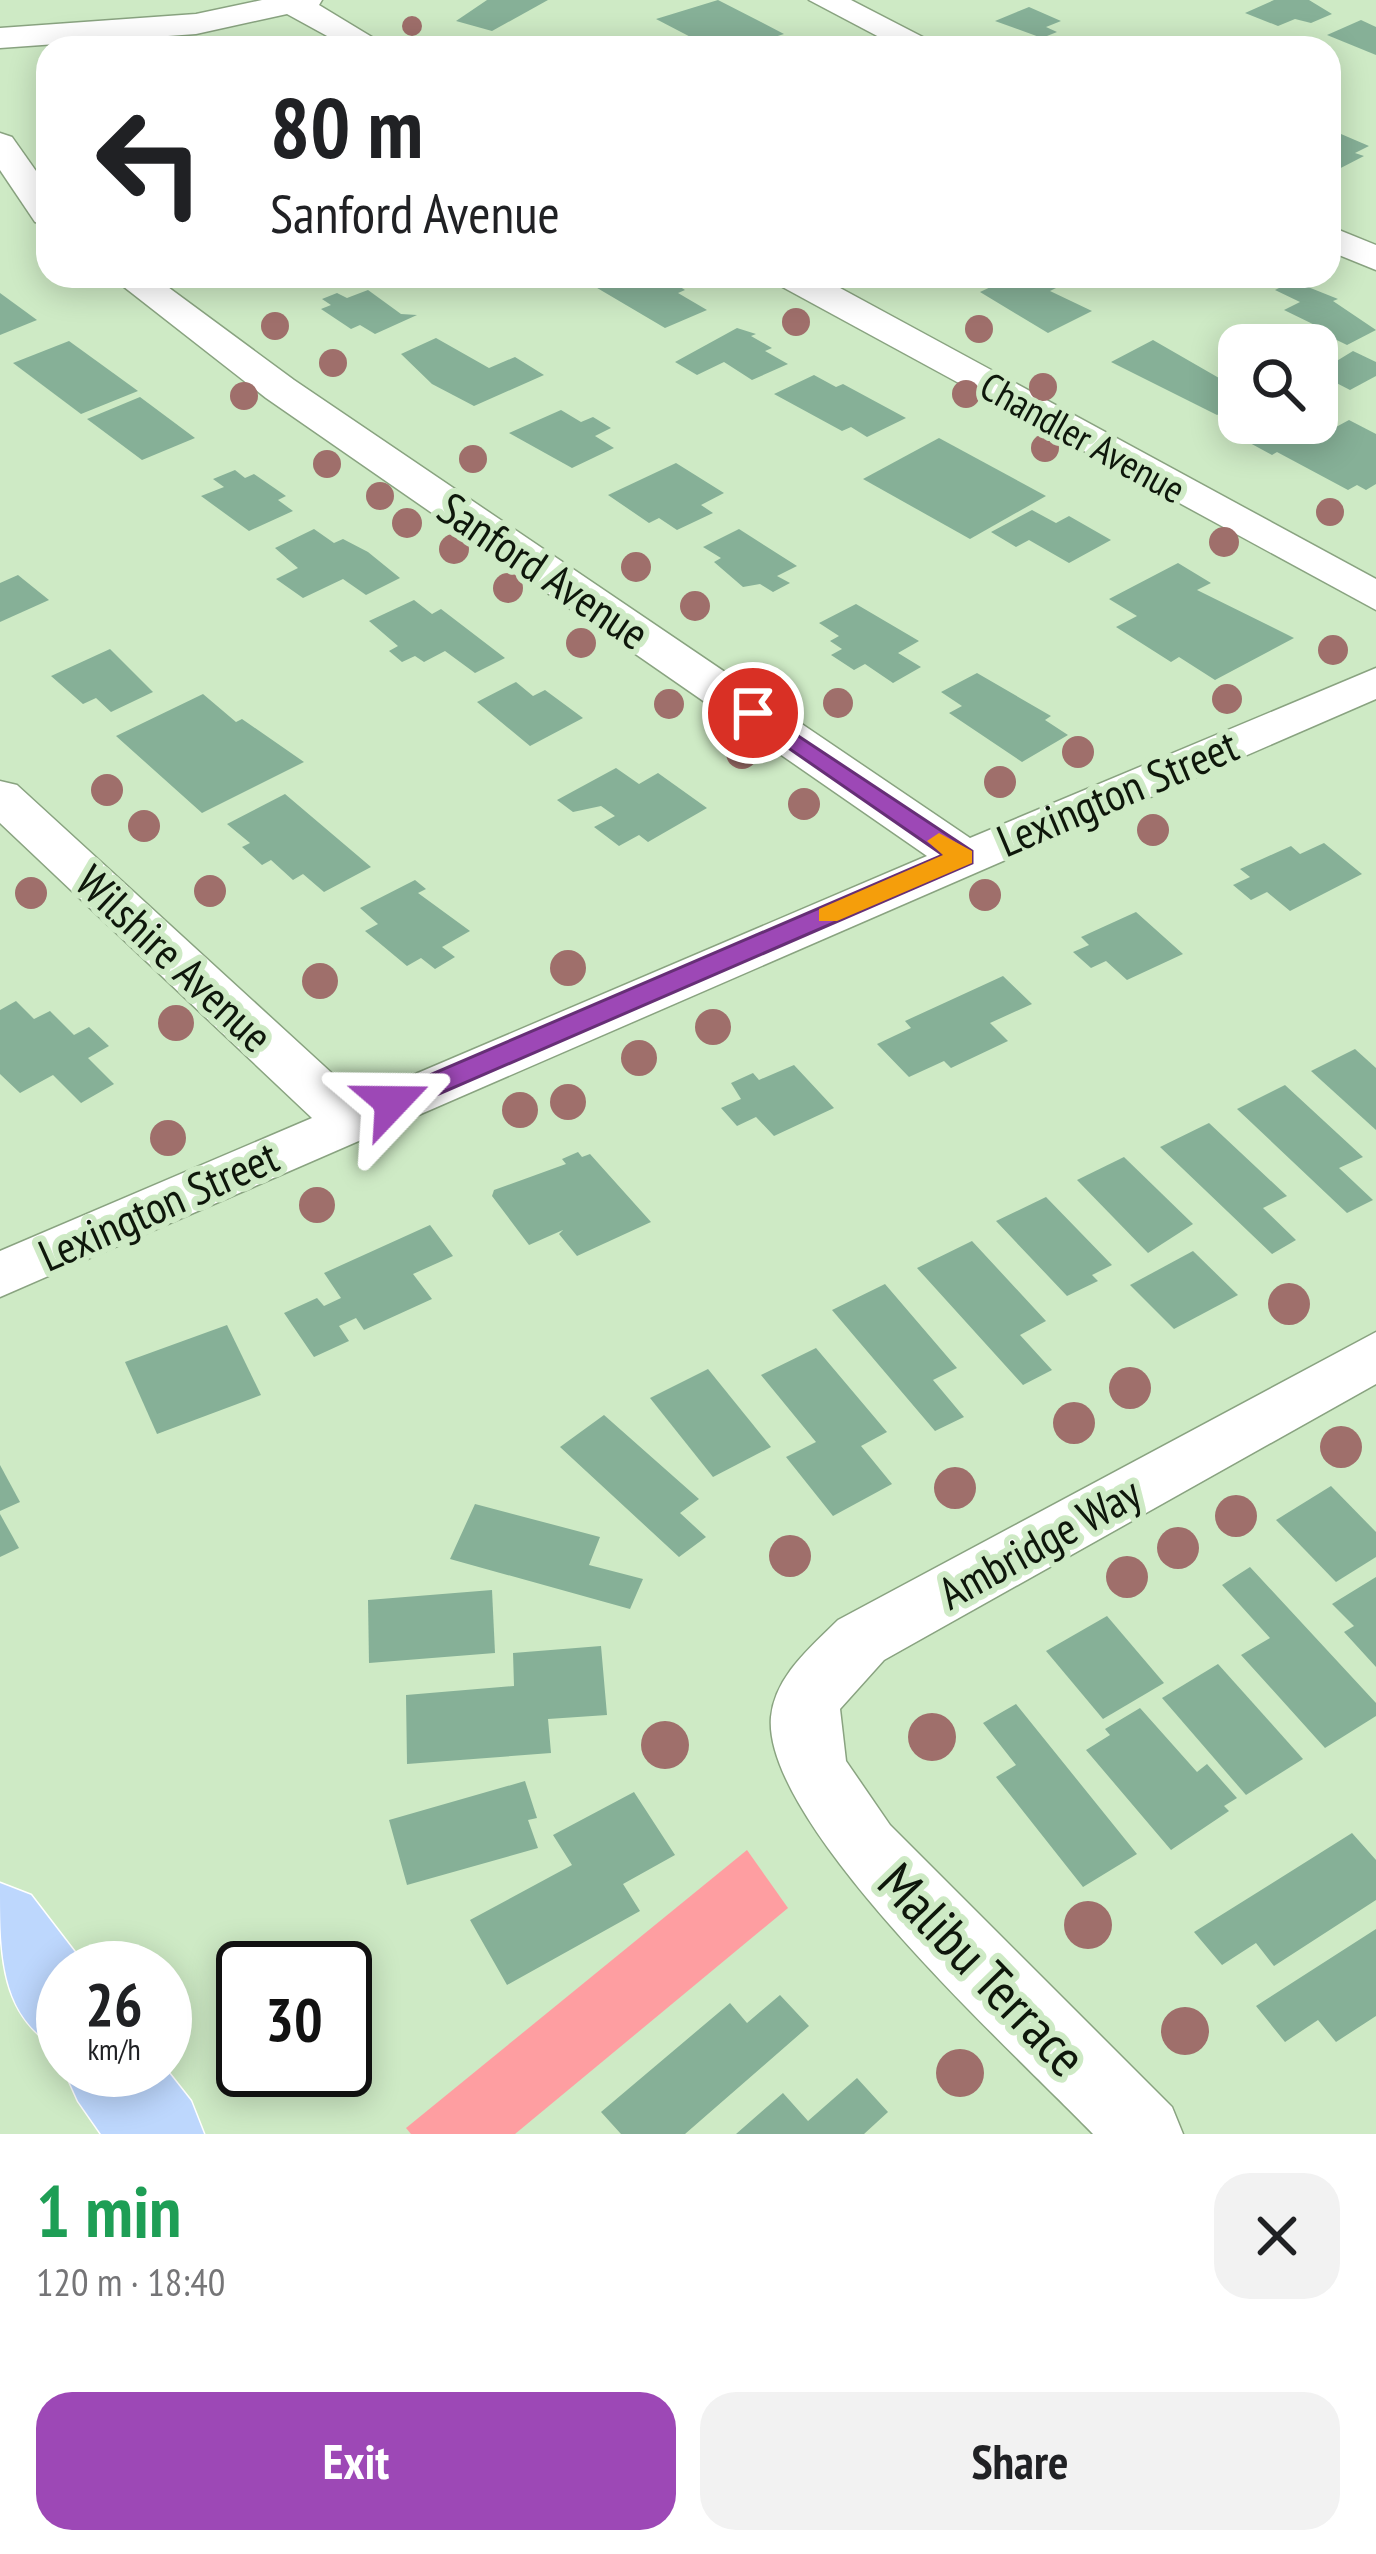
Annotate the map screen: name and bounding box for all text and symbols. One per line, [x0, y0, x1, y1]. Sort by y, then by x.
text: 80 m [270, 72, 423, 181]
icon: left [72, 84, 228, 240]
text: Sanford Avenue [270, 178, 560, 248]
map controls [1218, 324, 1338, 444]
button: search [1218, 324, 1338, 444]
street label: Chandler Avenue [972, 360, 1194, 514]
street label: Sanford Avenue [428, 478, 660, 662]
pin [702, 662, 804, 764]
icon: arrive [720, 680, 786, 746]
street label: Lexington Street [988, 715, 1247, 869]
street label: Wilshire Avenue [64, 852, 286, 1064]
position arrow [329, 1039, 455, 1165]
street label: Lexington Street [29, 1126, 287, 1284]
street label: Ambridge Way [928, 1463, 1150, 1621]
street label: Malibu Terrace [864, 1848, 1102, 2090]
speed limit sign: 30 [216, 1941, 372, 2097]
text: 26 [85, 1965, 143, 2043]
text: km/h [87, 2029, 141, 2068]
text: 1 min [36, 2164, 181, 2257]
button: close [1214, 2173, 1340, 2299]
text: 120 m · 18:40 [36, 2256, 225, 2307]
button: Exit [36, 2392, 676, 2530]
button: Share [700, 2392, 1340, 2530]

